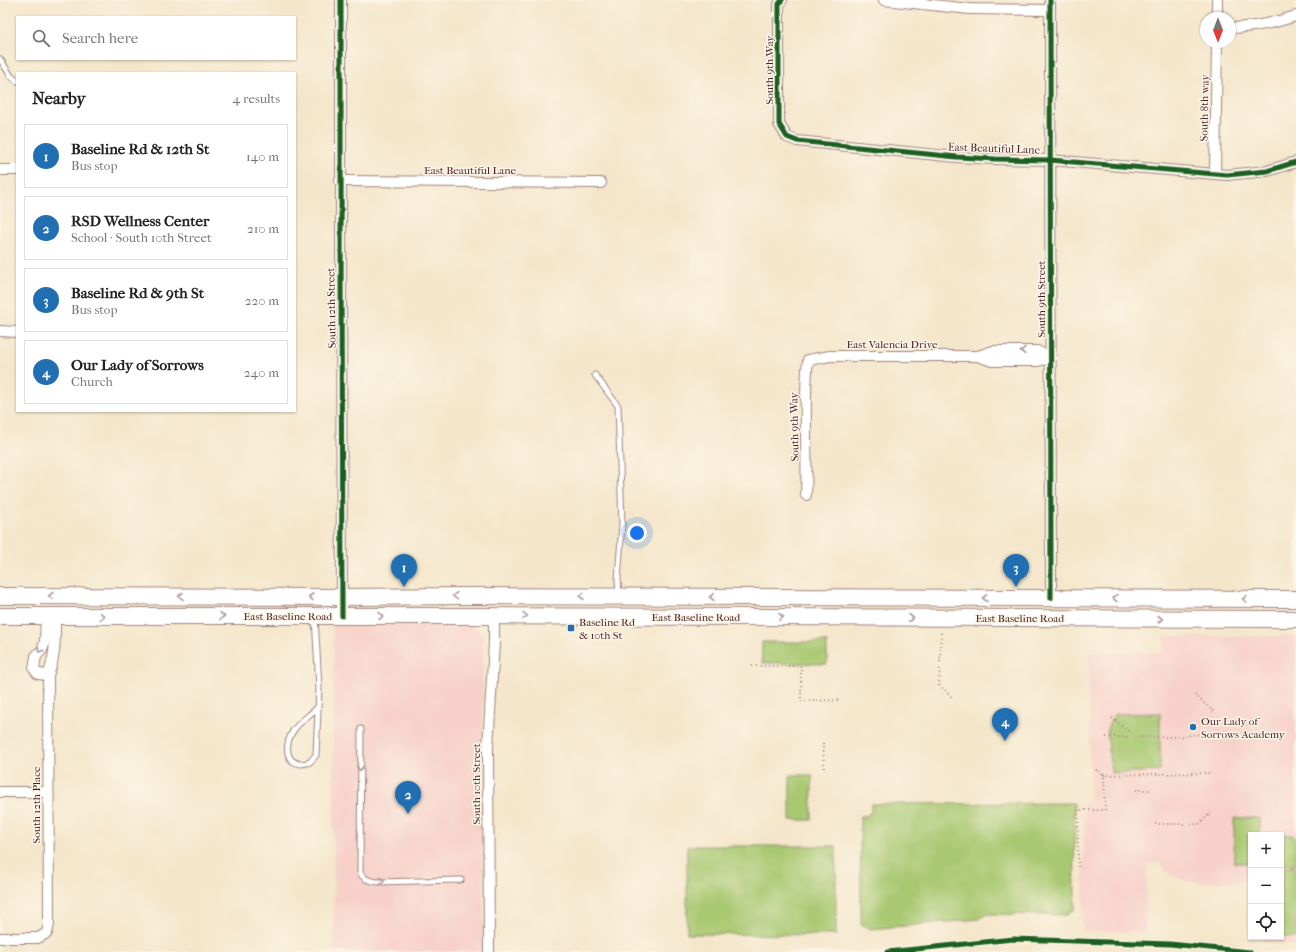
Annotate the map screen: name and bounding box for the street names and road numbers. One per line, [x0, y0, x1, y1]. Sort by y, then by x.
street label: South 9th Way [763, 34, 776, 104]
street label: South 8th way [1197, 73, 1212, 141]
street label: East Beautiful Lane [948, 140, 1041, 157]
street label: East Beautiful Lane [424, 164, 517, 177]
street label: South 9th Street [1035, 260, 1048, 338]
street label: South 12th Street [324, 267, 339, 349]
street label: East Valencia Drive [847, 338, 938, 351]
street label: South 9th Way [787, 391, 802, 462]
street label: East Baseline Road [244, 610, 333, 623]
street label: East Baseline Road [652, 611, 741, 624]
street label: East Baseline Road [976, 612, 1065, 625]
street label: South 10th Street [470, 743, 483, 825]
street label: South 12th Place [30, 766, 43, 843]

